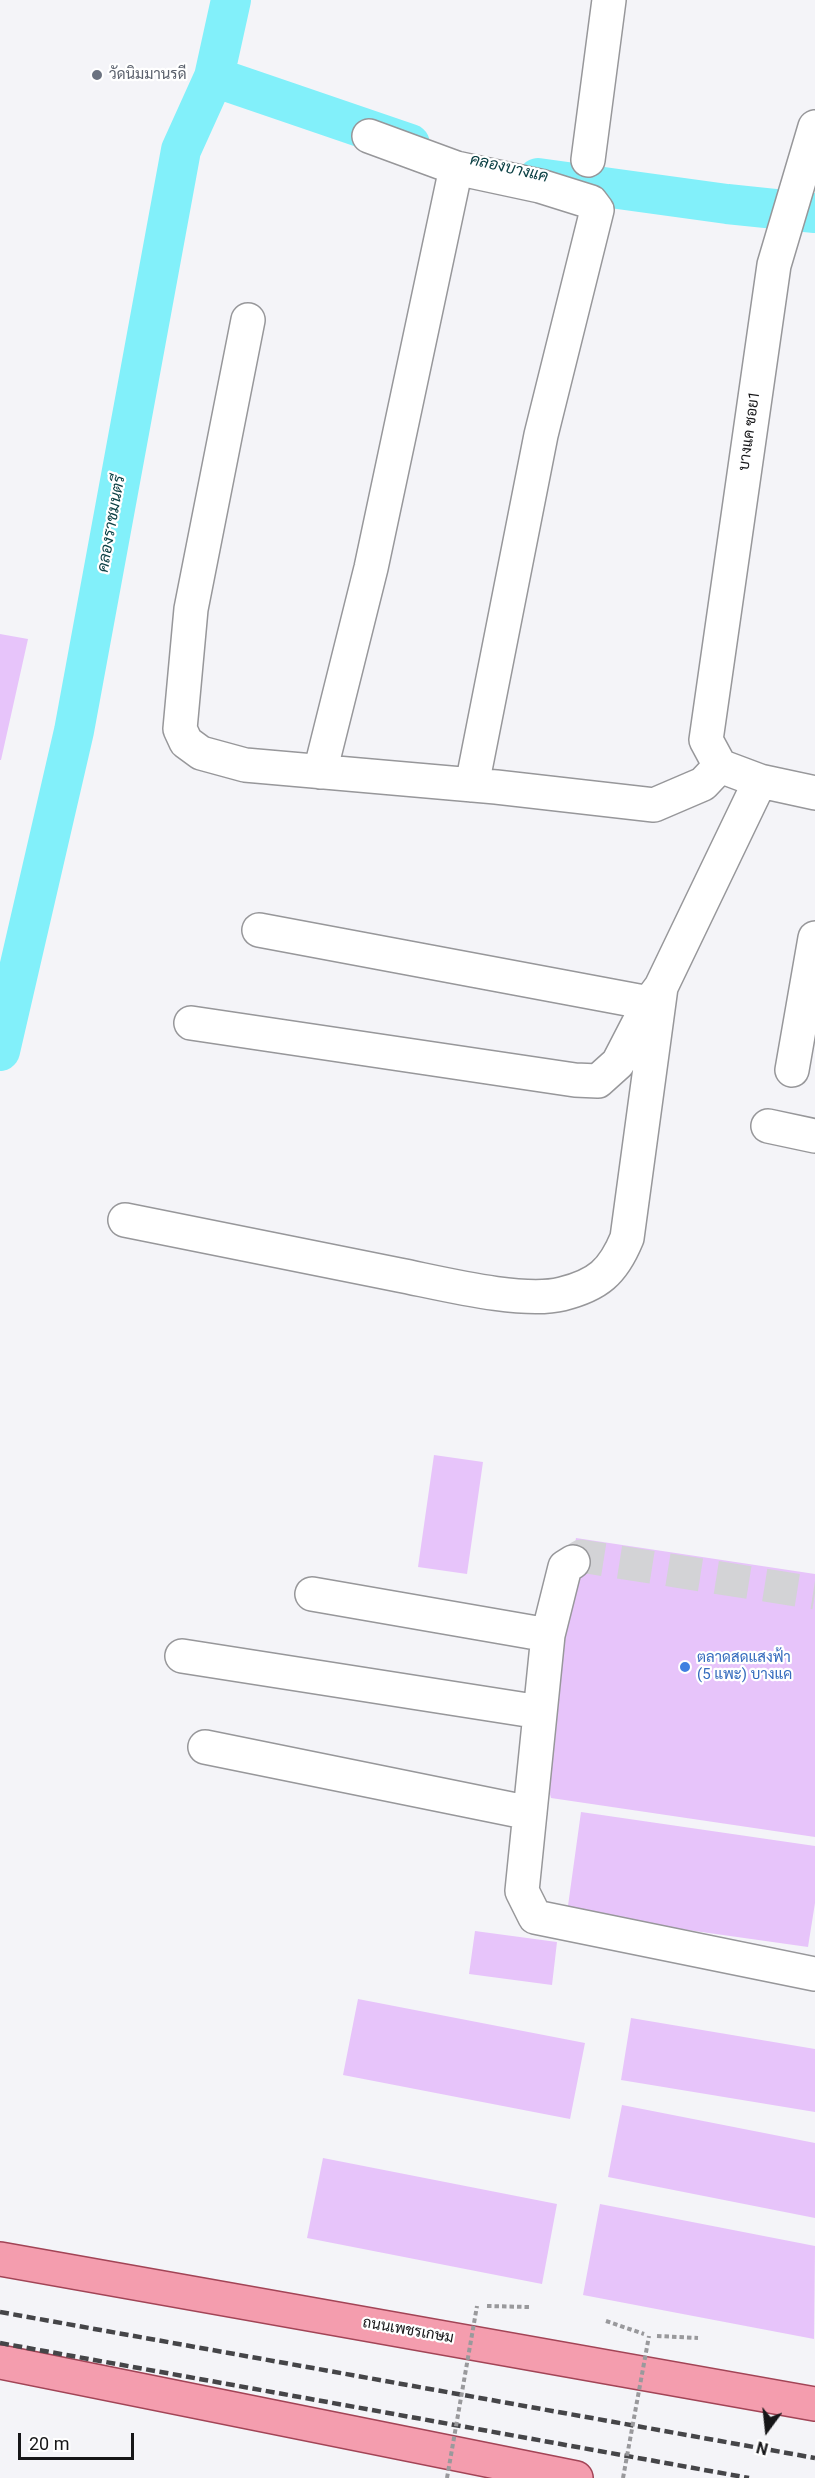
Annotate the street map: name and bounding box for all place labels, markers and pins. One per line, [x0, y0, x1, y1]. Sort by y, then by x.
place label: วัดนิมมานรดี [109, 66, 187, 84]
marker: วัดนิมมานรดี [90, 68, 104, 82]
place label: ตลาดสดแสงฟ้า (5 แพะ) บางแค [697, 1649, 792, 1684]
marker: ตลาดสดแสงฟ้า (5 แพะ) บางแค [678, 1660, 692, 1674]

